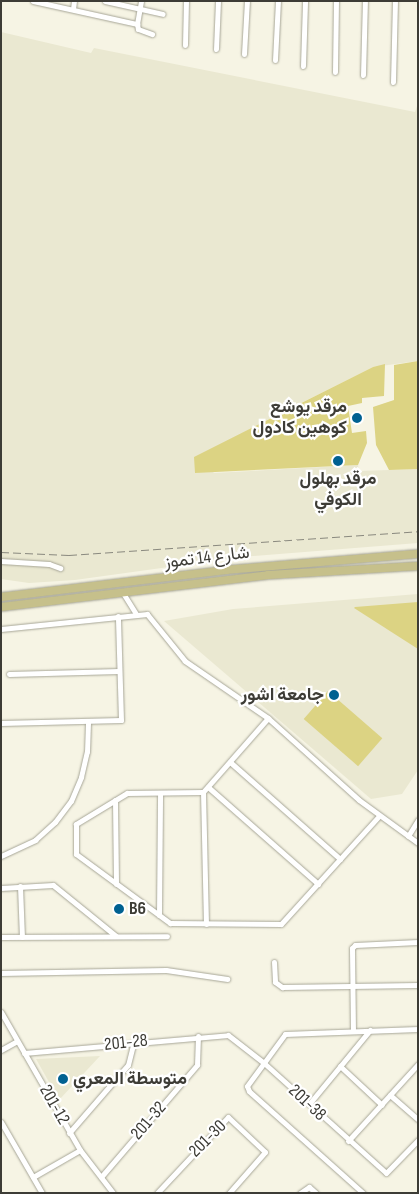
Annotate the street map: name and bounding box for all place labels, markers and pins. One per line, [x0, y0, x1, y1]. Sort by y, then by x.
place label: مرقد يوشع كوهين كادول [253, 397, 347, 439]
marker: مرقد يوشع كوهين كادول [351, 412, 363, 424]
marker: مرقد بهلول الكوفي [332, 455, 344, 467]
place label: مرقد بهلول الكوفي [300, 469, 376, 512]
place label: جامعة اشور [241, 684, 324, 706]
marker: جامعة اشور [328, 689, 340, 701]
place label: B6 [129, 898, 146, 920]
marker: B6 [113, 903, 125, 915]
place label: متوسطة المعري [73, 1068, 187, 1090]
marker: متوسطة المعري [57, 1073, 69, 1085]

